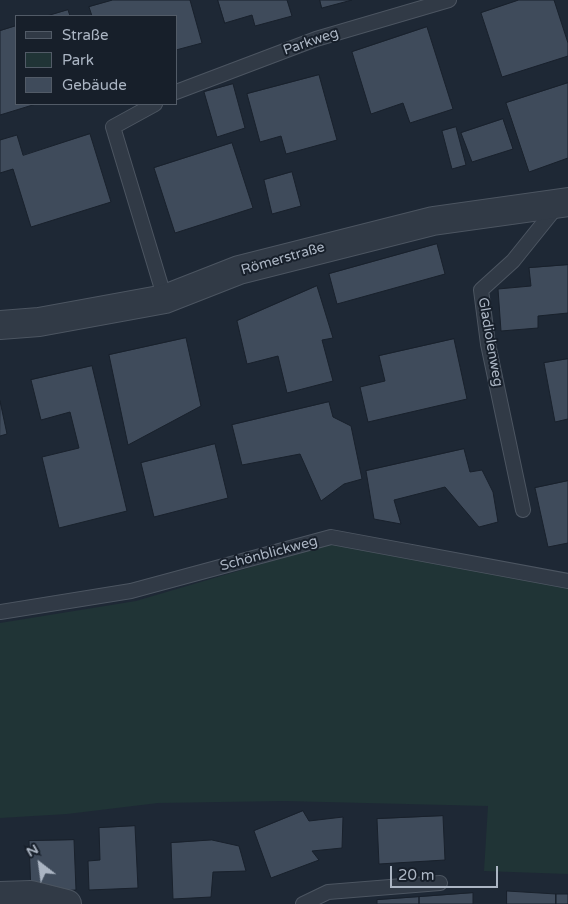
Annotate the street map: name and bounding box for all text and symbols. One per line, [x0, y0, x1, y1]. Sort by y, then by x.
legend [15, 15, 178, 105]
street label: Parkweg [281, 25, 341, 59]
text: Straße [62, 26, 108, 44]
text: Park [62, 51, 94, 69]
text: Gebäude [62, 76, 127, 94]
street label: Römerstraße [239, 239, 327, 279]
street label: Gladiolenweg [474, 296, 506, 388]
street label: Schönblickweg [218, 533, 320, 575]
north arrow [15, 839, 65, 889]
text: N [23, 840, 41, 861]
scale bar [393, 856, 500, 888]
text: 20 m [398, 866, 435, 884]

